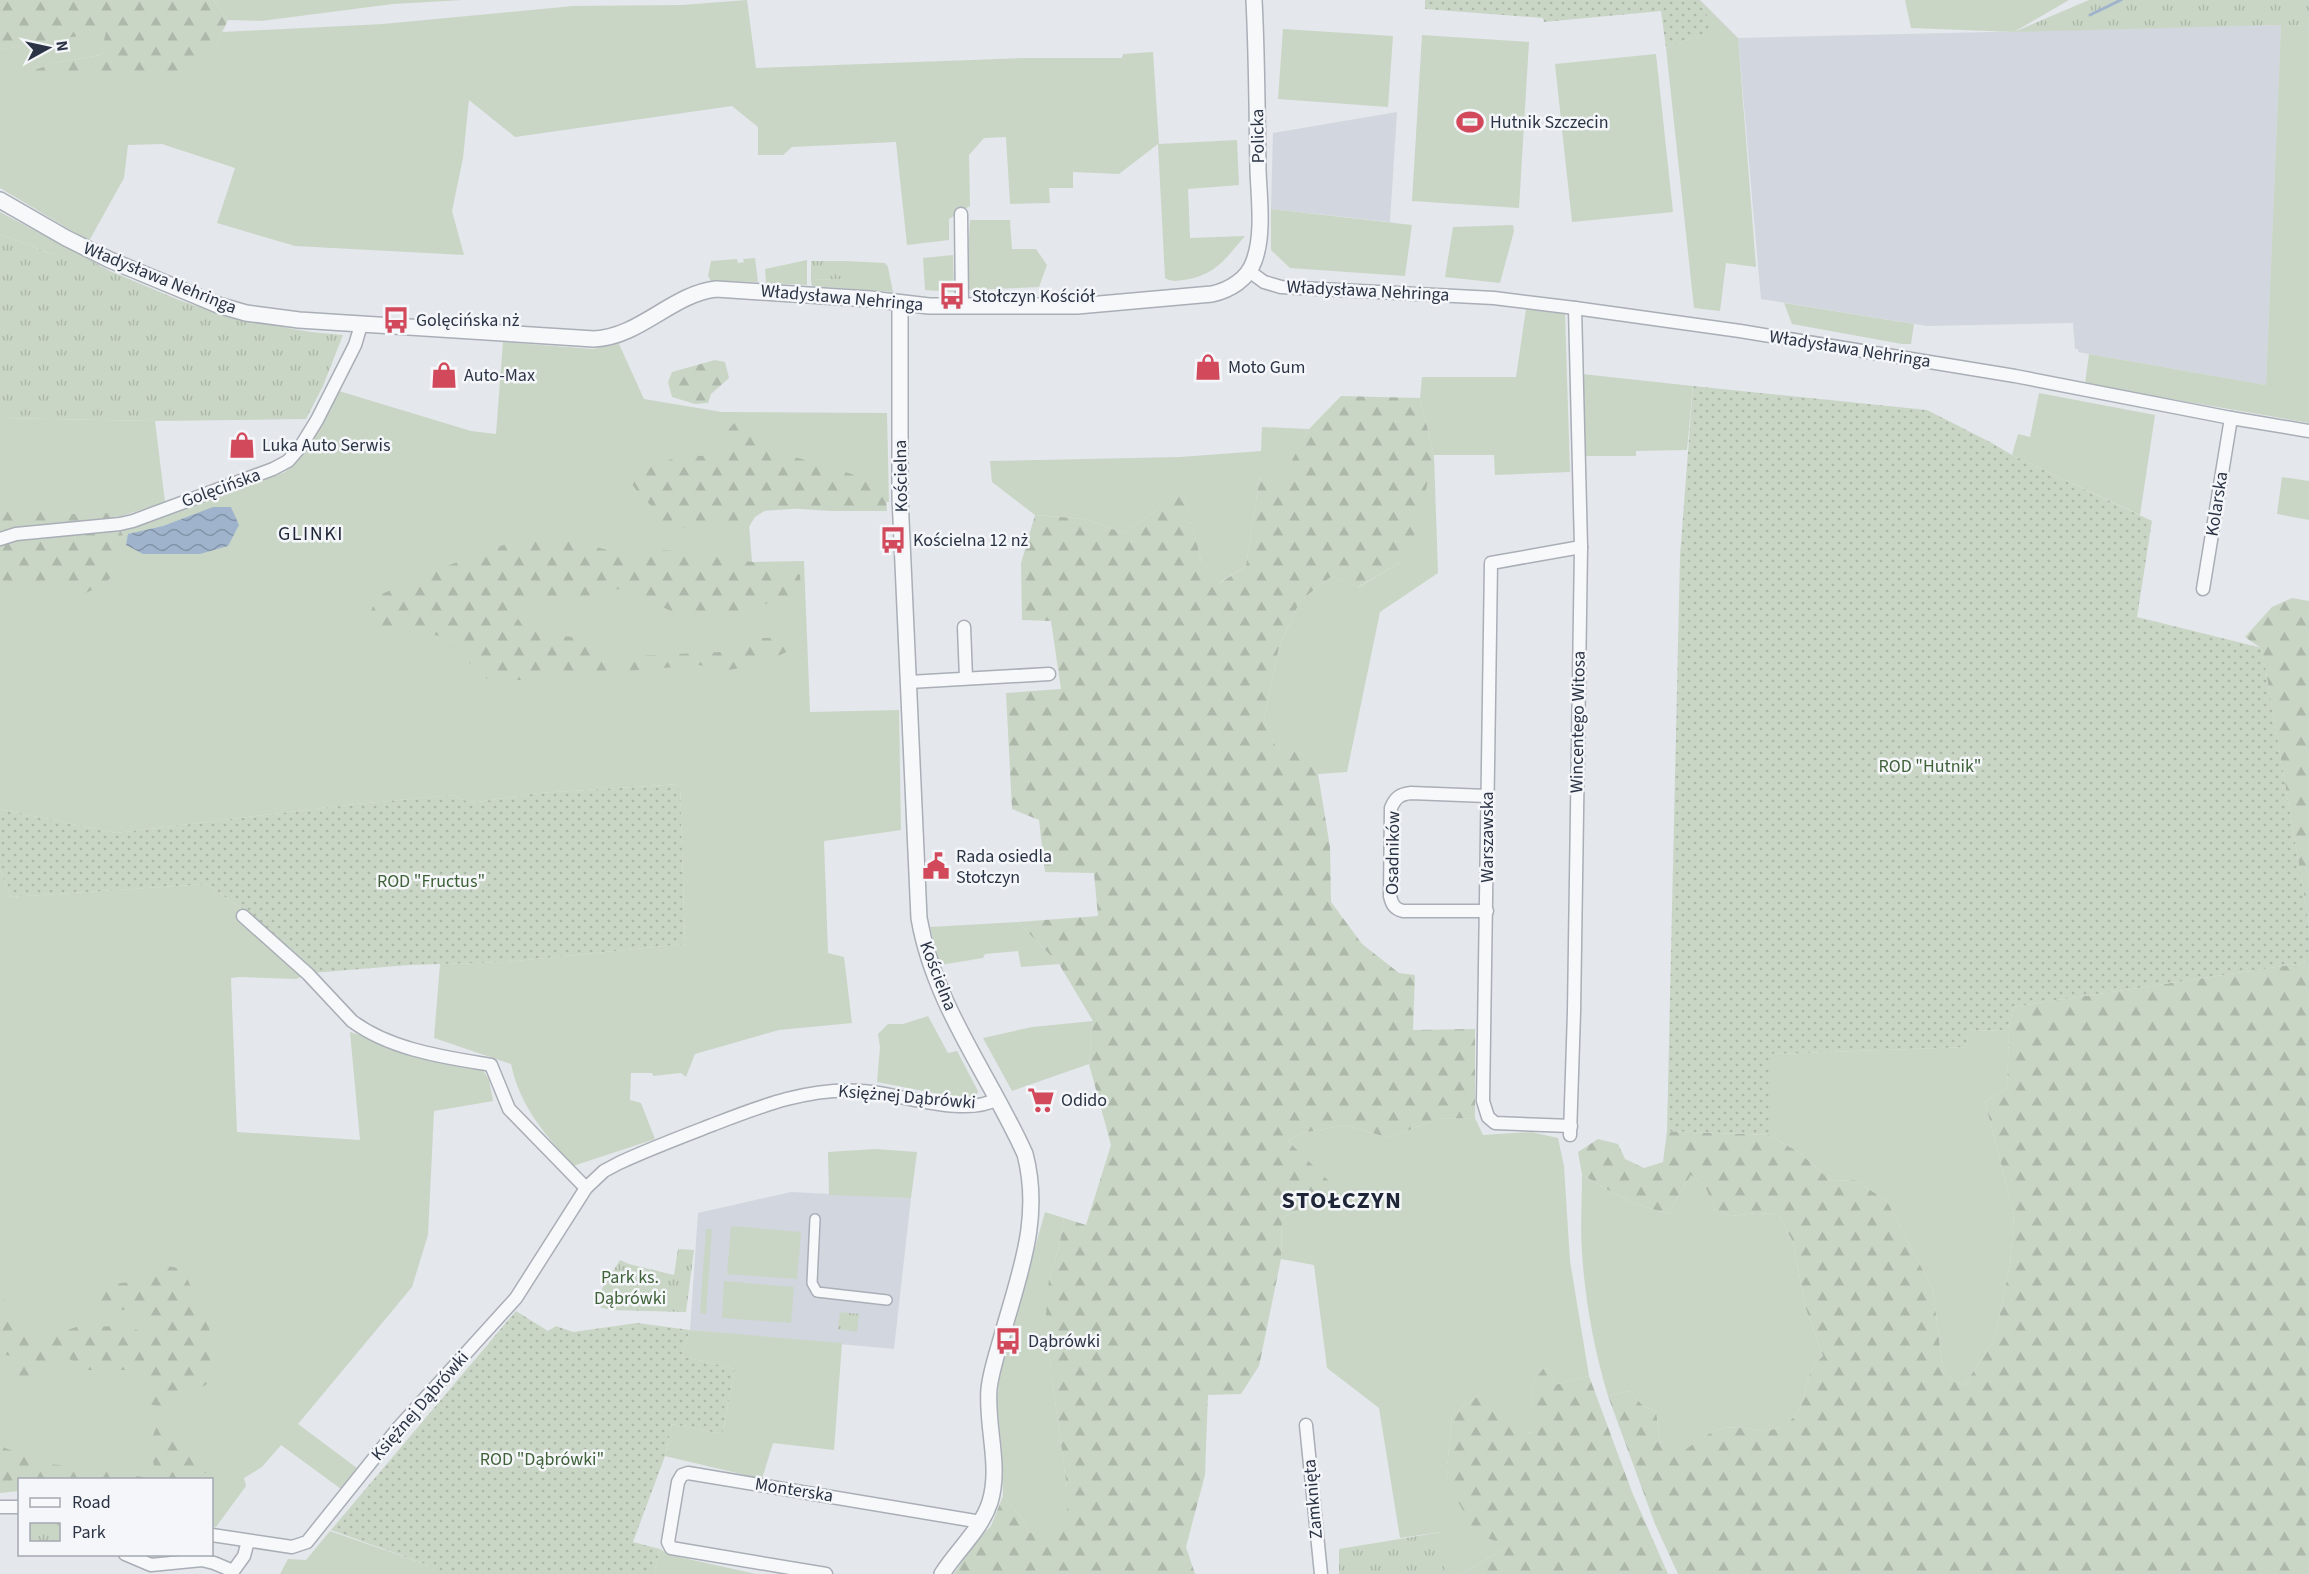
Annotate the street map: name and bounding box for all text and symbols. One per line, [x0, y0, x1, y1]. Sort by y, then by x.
north arrow [18, 18, 78, 78]
text: N [50, 39, 73, 53]
sports icon: Hutnik Szczecin [1455, 107, 1485, 137]
street label: Policka [1245, 109, 1271, 163]
place label: Hutnik Szczecin [1490, 110, 1609, 135]
street label: Władysława Nehringa [80, 236, 240, 320]
street label: Władysława Nehringa [1286, 274, 1450, 308]
street label: Władysława Nehringa [760, 278, 924, 318]
bus stop icon: Stołczyn Kościół [937, 281, 967, 311]
place label: Stołczyn Kościół [972, 284, 1096, 309]
bus stop icon: Golęcińska nż [381, 305, 411, 335]
place label: Golęcińska nż [416, 308, 520, 333]
street label: Władysława Nehringa [1767, 324, 1933, 374]
shop icon: Moto Gum [1193, 352, 1223, 382]
place label: Moto Gum [1228, 355, 1306, 380]
shop icon: Auto-Max [429, 360, 459, 390]
place label: Auto-Max [464, 363, 535, 388]
shop icon: Luka Auto Serwis [227, 430, 257, 460]
place label: Luka Auto Serwis [262, 433, 390, 458]
street label: Kościelna [888, 439, 914, 513]
street label: Golęcińska [178, 462, 264, 514]
street label: Kolarska [2200, 470, 2234, 538]
district label: GLINKI [278, 520, 344, 548]
bus stop icon: Kościelna 12 nż [878, 525, 908, 555]
place label: Kościelna 12 nż [913, 528, 1029, 553]
street label: Wincentego Witosa [1564, 651, 1592, 793]
park label: ROD "Hutnik" [1879, 754, 1982, 779]
street label: Warszawska [1475, 791, 1500, 883]
street label: Osadników [1380, 811, 1406, 895]
place label: Rada osiedla Stołczyn [956, 844, 1052, 890]
public building icon: Rada osiedla Stołczyn [921, 851, 951, 881]
park label: ROD "Fructus" [377, 869, 485, 894]
street label: Kościelna [913, 938, 963, 1014]
street label: Księżnej Dąbrówki [837, 1079, 977, 1115]
supermarket icon: Odido [1026, 1085, 1056, 1115]
place label: Odido [1061, 1088, 1107, 1113]
district label: STOŁCZYN [1282, 1183, 1402, 1218]
park label: Park ks. Dąbrówki [594, 1265, 666, 1311]
bus stop icon: Dąbrówki [993, 1326, 1023, 1356]
place label: Dąbrówki [1028, 1329, 1100, 1354]
street label: Księżnej Dąbrówki [365, 1346, 475, 1466]
park label: ROD "Dąbrówki" [480, 1447, 604, 1472]
street label: Zamknięta [1297, 1458, 1329, 1540]
street label: Monterska [753, 1471, 835, 1509]
legend [18, 1478, 213, 1556]
text: Road [72, 1490, 111, 1515]
text: Park [72, 1520, 106, 1545]

